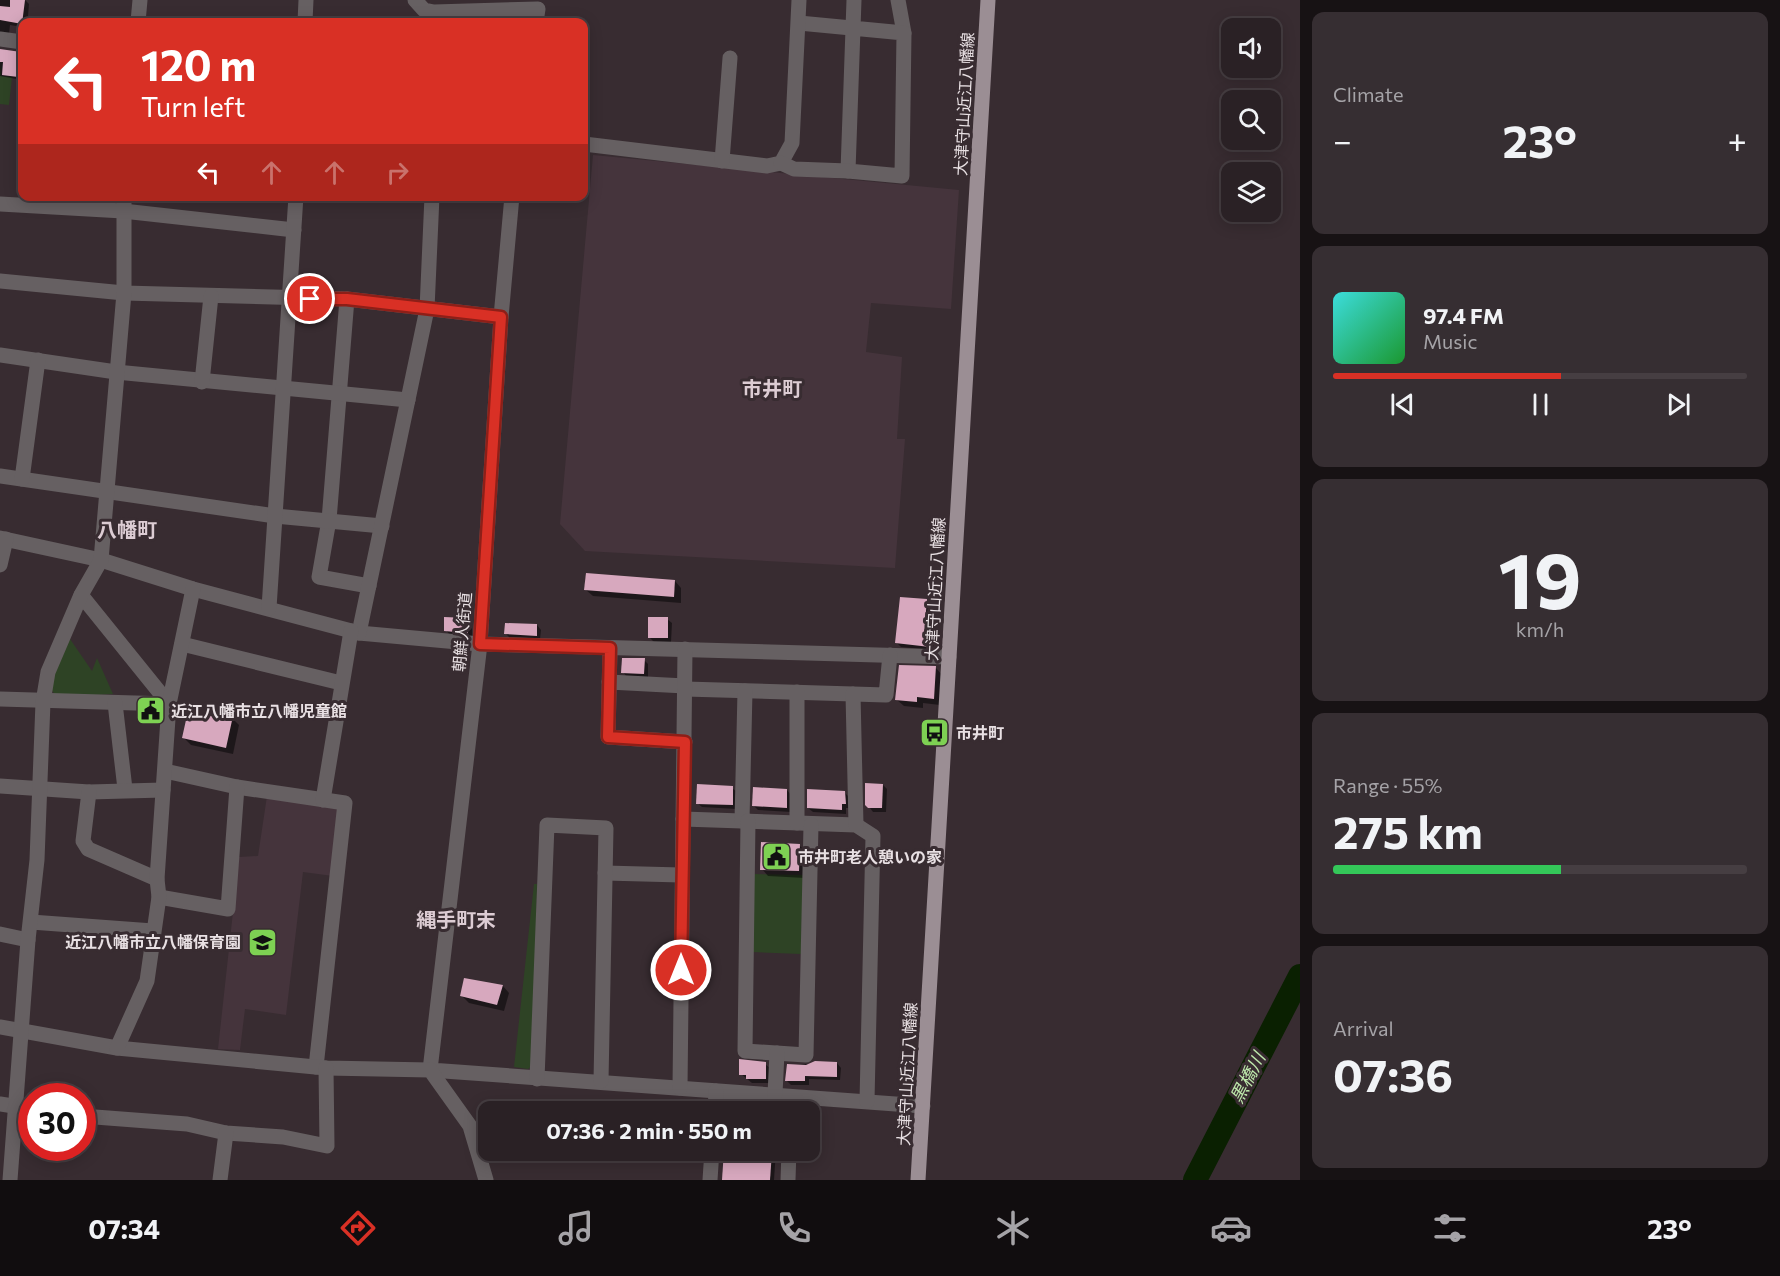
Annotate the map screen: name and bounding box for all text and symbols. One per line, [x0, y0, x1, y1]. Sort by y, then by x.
map controls [1221, 18, 1281, 222]
button: sound [1221, 18, 1281, 78]
street label: 大津守山近江八幡線 [950, 32, 977, 176]
text: 120 m [141, 38, 256, 90]
icon: left [42, 42, 120, 120]
text: Climate [1333, 82, 1403, 106]
text: Turn left [141, 90, 245, 123]
button: search [1221, 90, 1281, 150]
text: 23° [1503, 112, 1577, 167]
text: − [1333, 119, 1352, 160]
text: + [1728, 119, 1747, 160]
icon: left [192, 156, 225, 189]
icon: ahead [255, 156, 288, 189]
icon: ahead [318, 156, 351, 189]
icon: right [381, 156, 414, 189]
button: layers [1221, 162, 1281, 222]
pin [284, 273, 335, 324]
icon: arrive [293, 282, 326, 315]
text: 97.4 FM [1423, 302, 1504, 329]
text: Music [1423, 329, 1477, 353]
district label: 市井町 [742, 376, 802, 400]
icon: previous [1386, 388, 1419, 421]
icon: pause [1524, 388, 1557, 421]
icon: next [1662, 388, 1695, 421]
district label: 八幡町 [97, 517, 157, 541]
street label: 大津守山近江八幡線 [921, 517, 948, 661]
text: 19 [1498, 530, 1582, 625]
street label: 朝鮮人街道 [449, 591, 474, 673]
text: km/h [1516, 617, 1564, 641]
public building icon: 近江八幡市立八幡児童館 [134, 695, 166, 727]
place label: 近江八幡市立八幡児童館 [171, 701, 347, 720]
bus stop icon: 市井町 [919, 717, 951, 749]
place label: 市井町 [956, 723, 1004, 742]
text: Range · 55% [1333, 773, 1442, 797]
text: 275 km [1333, 803, 1483, 858]
public building icon: 市井町老人憩いの家 [761, 841, 793, 873]
place label: 市井町老人憩いの家 [798, 847, 942, 866]
district label: 縄手町末 [416, 907, 496, 931]
school or university icon: 近江八幡市立八幡保育園 [246, 926, 278, 958]
place label: 近江八幡市立八幡保育園 [65, 932, 241, 951]
position arrow [649, 938, 713, 1002]
street label: 大津守山近江八幡線 [893, 1002, 920, 1146]
text: Arrival [1333, 1016, 1394, 1040]
text: 07:36 [1333, 1046, 1453, 1101]
water label: 黒橋川 [1225, 1047, 1270, 1107]
speed limit sign: 30 [18, 1083, 96, 1161]
text: 07:36 · 2 min · 550 m [546, 1117, 752, 1144]
icon: directions [337, 1207, 379, 1249]
icon: music [555, 1207, 597, 1249]
icon: phone [773, 1207, 815, 1249]
icon: climate [992, 1207, 1034, 1249]
icon: car [1210, 1207, 1252, 1249]
icon: filters [1429, 1207, 1471, 1249]
text: 07:34 [88, 1212, 160, 1245]
text: 23° [1647, 1212, 1692, 1245]

